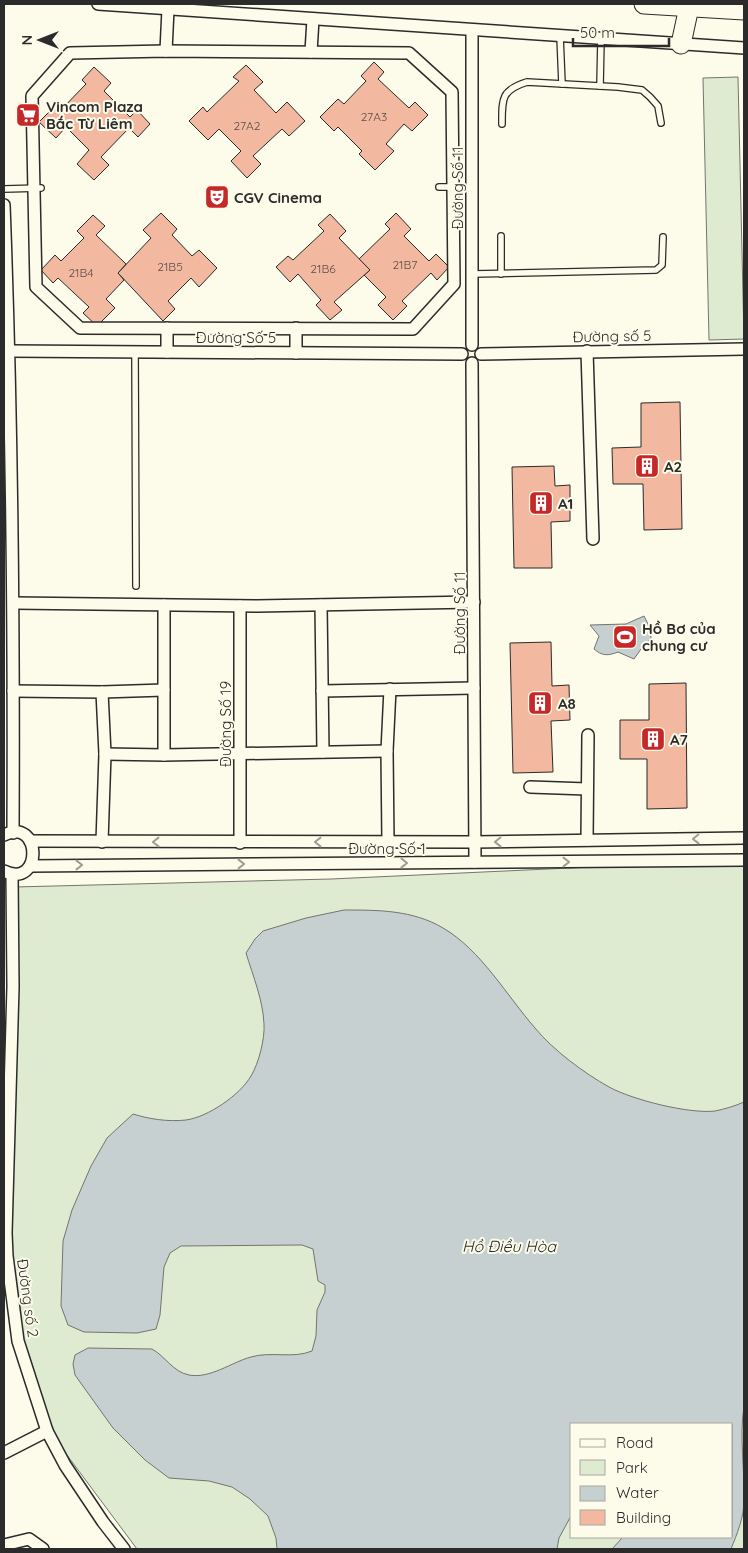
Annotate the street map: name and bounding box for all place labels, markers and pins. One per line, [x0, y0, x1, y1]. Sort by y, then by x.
place label: Vincom Plaza Bắc Từ Liêm [46, 97, 143, 133]
supermarket icon: Vincom Plaza Bắc Từ Liêm [15, 102, 41, 128]
theatre icon: CGV Cinema [204, 184, 230, 210]
place label: CGV Cinema [234, 188, 322, 207]
building icon: A2 [634, 453, 660, 479]
place label: A2 [664, 457, 682, 476]
building icon: A1 [528, 490, 554, 516]
place label: A1 [558, 494, 573, 513]
place label: Hồ Bơ của chung cư [642, 619, 716, 655]
sports icon: Hồ Bơ của chung cư [612, 624, 638, 650]
building icon: A8 [527, 690, 553, 716]
place label: A8 [558, 694, 576, 713]
building icon: A7 [640, 726, 666, 752]
place label: A7 [670, 730, 688, 749]

